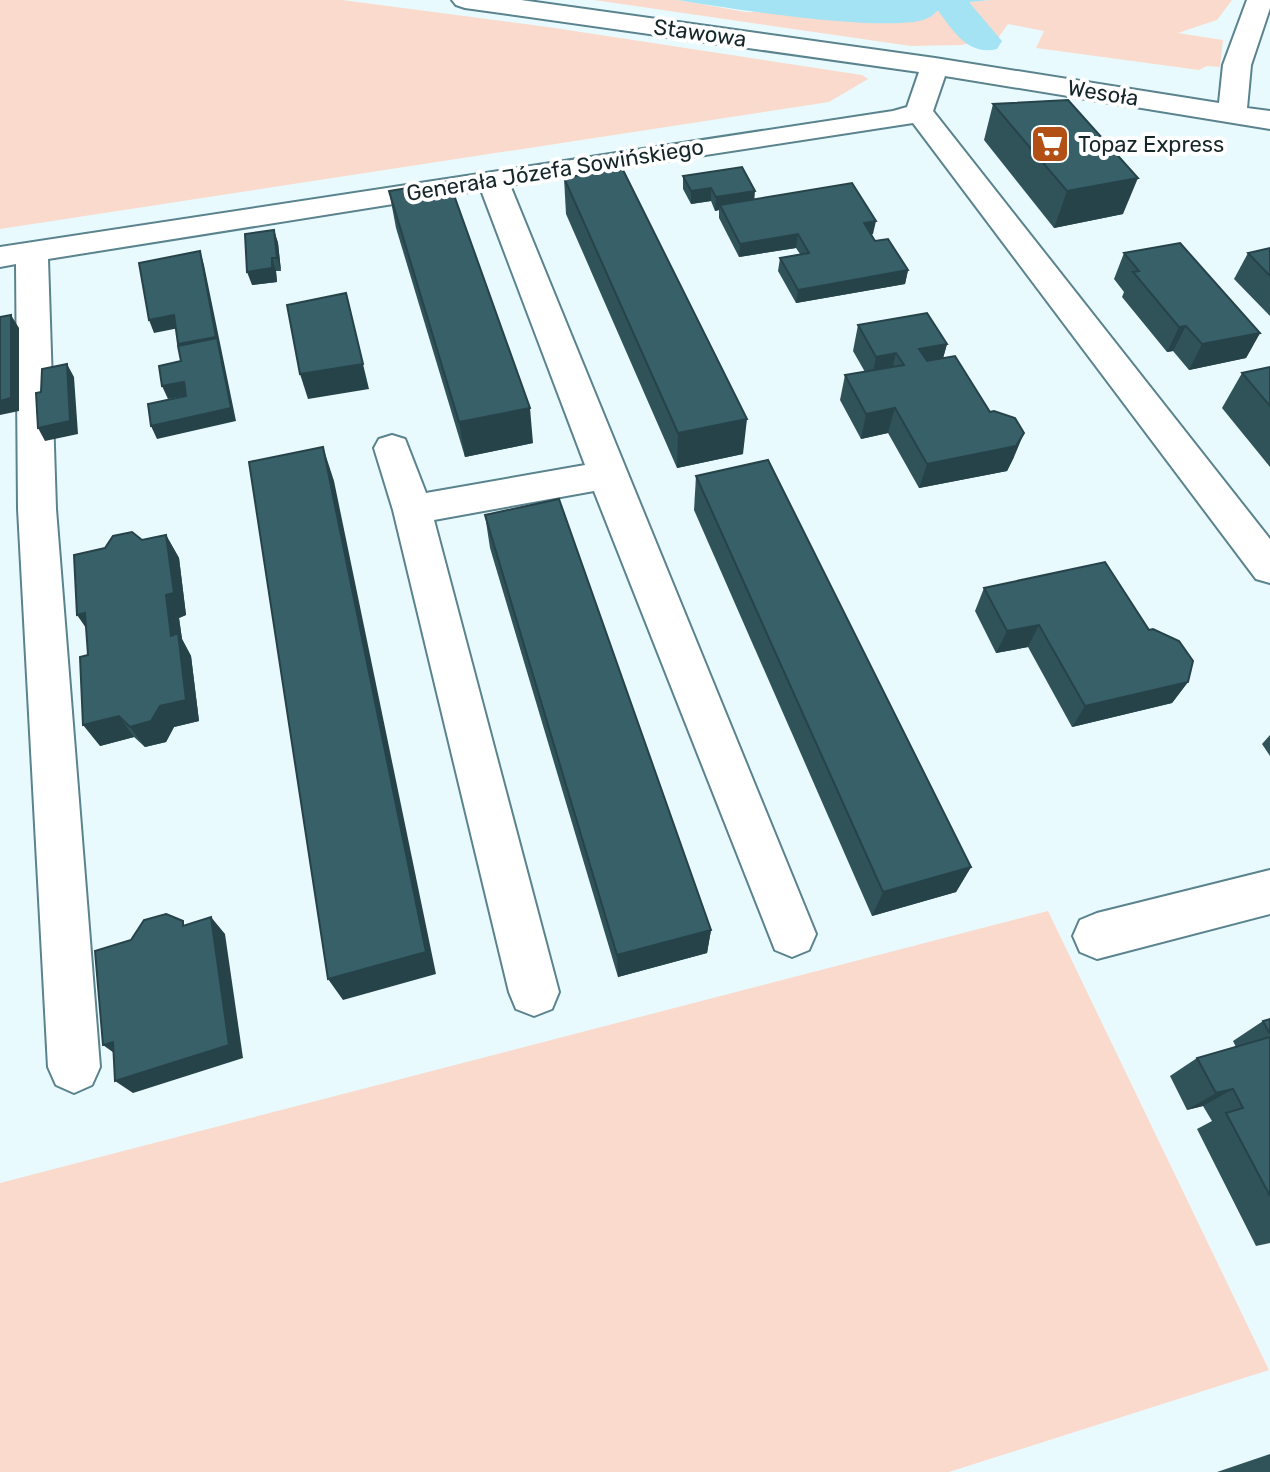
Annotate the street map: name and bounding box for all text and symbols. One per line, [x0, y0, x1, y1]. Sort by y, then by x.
street label: Stawowa [652, 13, 748, 53]
street label: Wesoła [1066, 74, 1140, 112]
supermarket icon: Topaz Express [1029, 123, 1071, 165]
place label: Topaz Express [1078, 131, 1224, 158]
street label: Generała Józefa Sowińskiego [404, 133, 706, 207]

